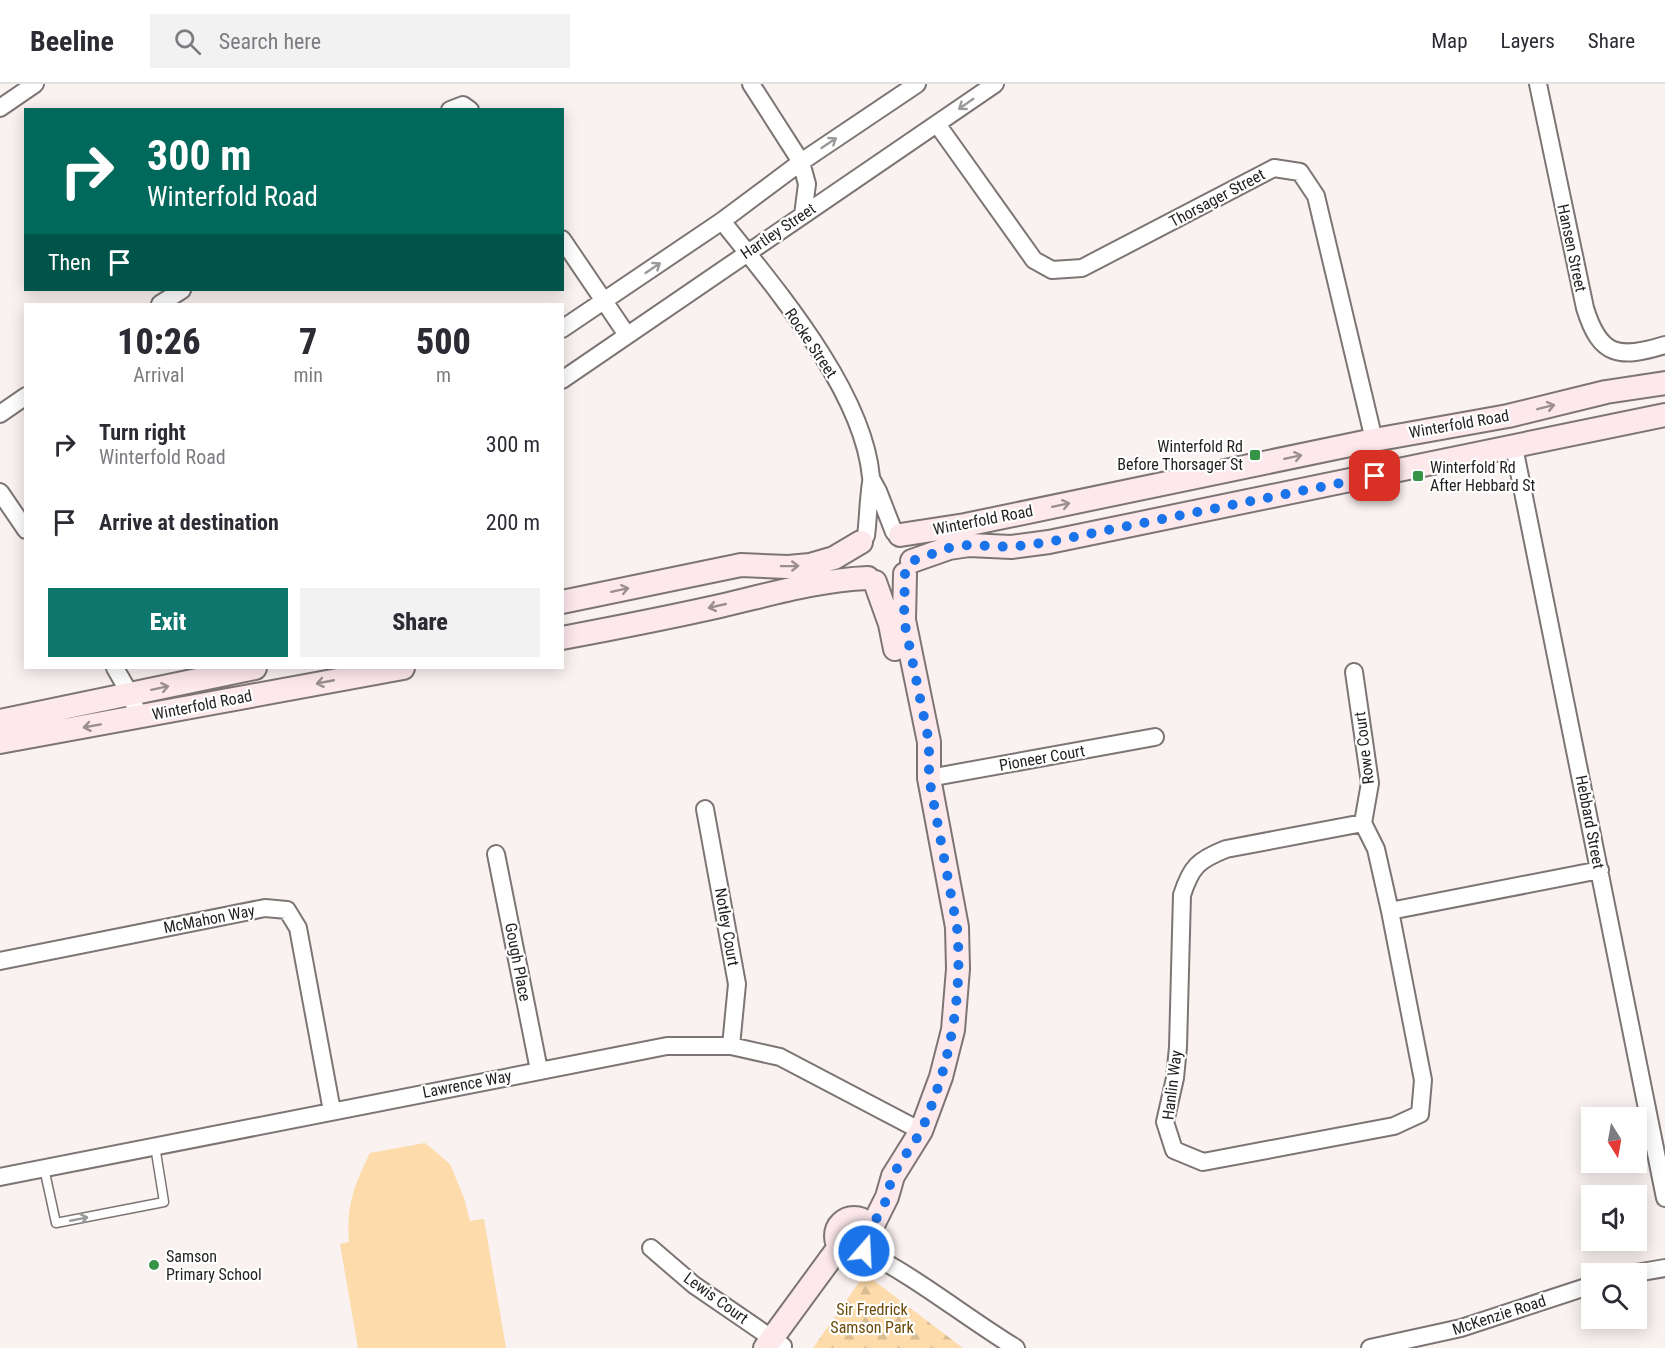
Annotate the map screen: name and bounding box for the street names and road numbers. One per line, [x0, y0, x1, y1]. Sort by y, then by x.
street label: Thorsager Street [1166, 165, 1268, 231]
street label: Hartley Street [737, 199, 819, 263]
street label: Hansen Street [1553, 202, 1591, 294]
street label: Rocke Street [781, 305, 841, 382]
street label: Winterfold Road [1407, 406, 1511, 442]
street label: Winterfold Road [931, 501, 1035, 539]
street label: Winterfold Road [150, 686, 254, 724]
street label: Rowe Court [1350, 710, 1378, 785]
street label: Pioneer Court [998, 741, 1087, 775]
street label: Hebbard Street [1572, 774, 1608, 871]
street label: Notley Court [711, 886, 743, 968]
street label: McMahon Way [162, 901, 257, 937]
street label: Gough Place [501, 921, 535, 1003]
street label: Hanlin Way [1158, 1049, 1186, 1121]
street label: Lawrence Way [421, 1066, 513, 1102]
street label: Lewis Court [680, 1268, 752, 1328]
street label: McKenzie Road [1450, 1291, 1548, 1339]

